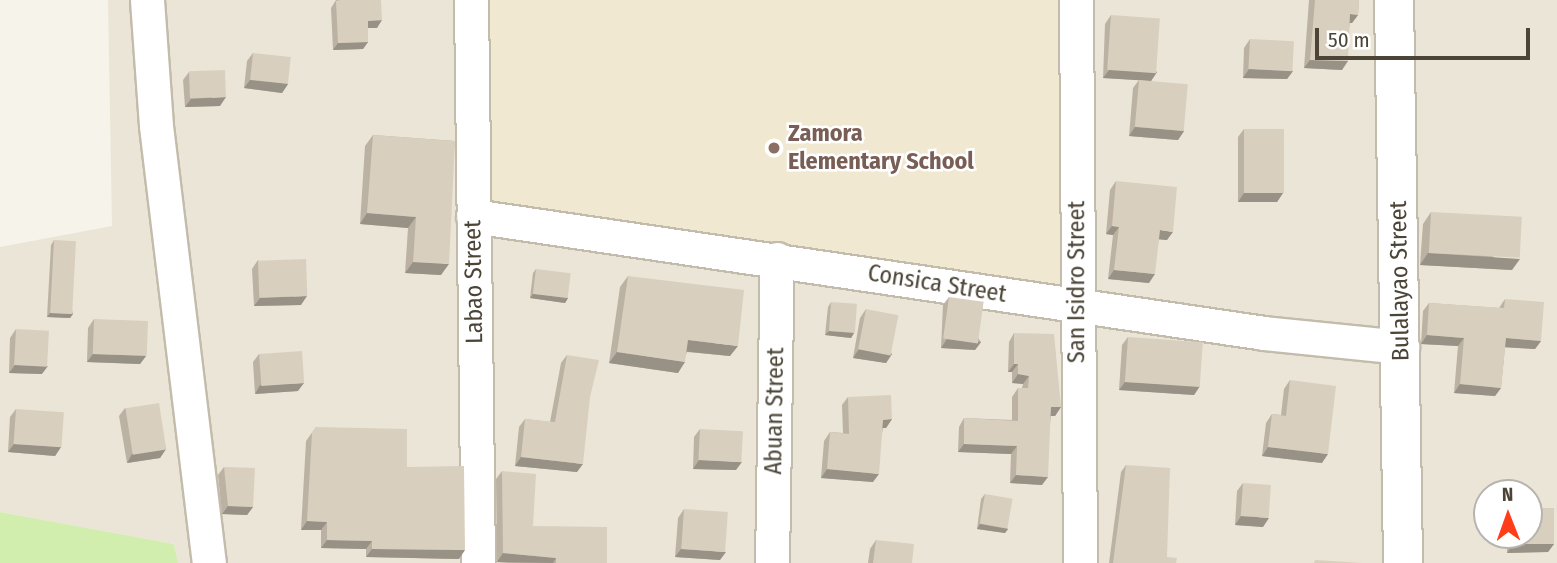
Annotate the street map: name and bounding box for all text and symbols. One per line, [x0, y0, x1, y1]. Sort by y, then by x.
scale bar [1319, 14, 1534, 58]
text: 50 m [1328, 27, 1370, 53]
place label: Zamora Elementary School [788, 120, 974, 176]
marker: Zamora Elementary School [766, 140, 782, 156]
street label: San Isidro Street [1063, 201, 1091, 363]
street label: Bulalayao Street [1384, 201, 1416, 361]
street label: Labao Street [459, 220, 489, 344]
street label: Consica Street [866, 259, 1008, 309]
street label: Abuan Street [759, 347, 791, 475]
north arrow [1473, 479, 1543, 549]
text: N [1502, 483, 1514, 506]

